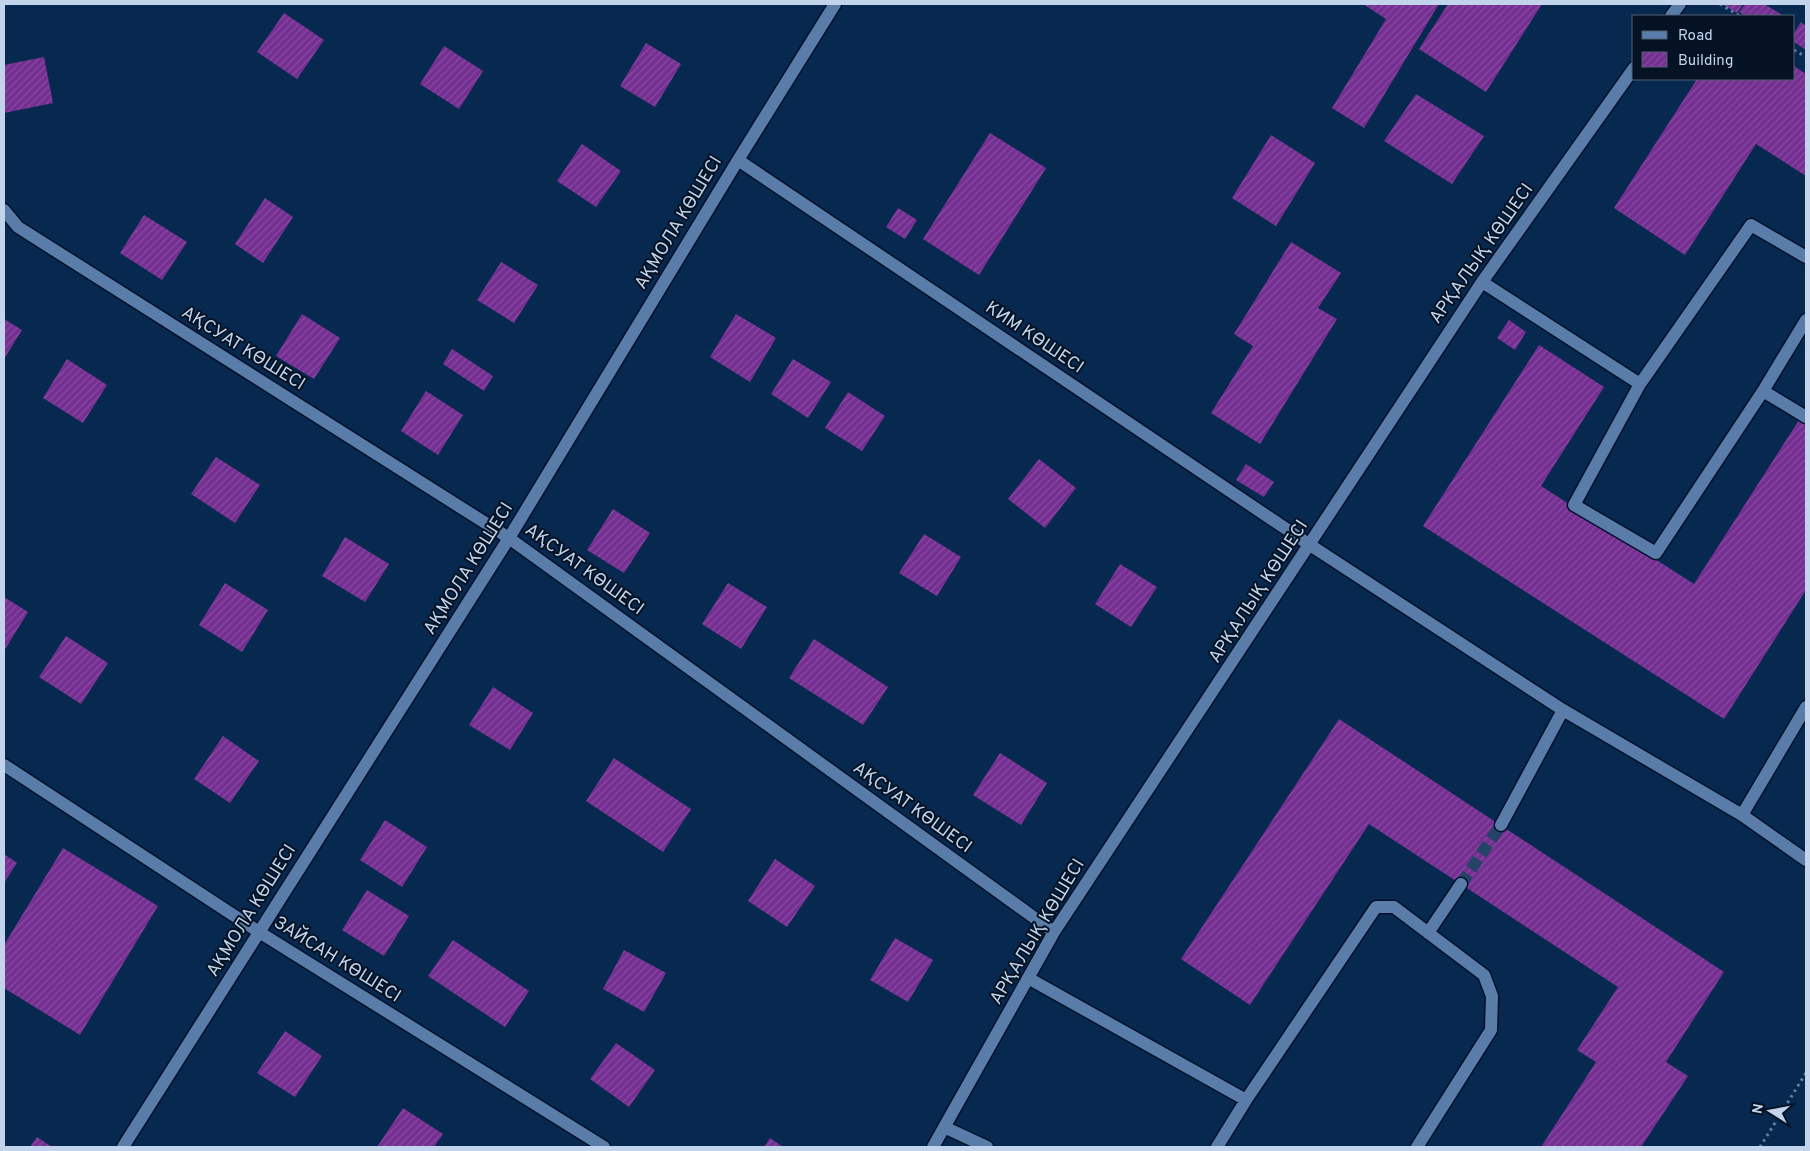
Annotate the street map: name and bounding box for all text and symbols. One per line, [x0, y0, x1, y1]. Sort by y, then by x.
legend [1632, 15, 1795, 80]
text: Road [1678, 27, 1713, 46]
text: Building [1678, 52, 1733, 71]
street label: АҚМОЛА КӨШЕСІ [630, 152, 728, 294]
street label: АРҚАЛЫҚ КӨШЕСІ [1425, 179, 1539, 329]
street label: КИМ КӨШЕСІ [980, 297, 1088, 379]
street label: АҚСУАТ КӨШЕСІ [177, 302, 309, 396]
street label: АҚМОЛА КӨШЕСІ [419, 499, 519, 639]
street label: АРҚАЛЫҚ КӨШЕСІ [1204, 516, 1314, 668]
street label: АҚСУАТ КӨШЕСІ [520, 519, 648, 621]
street label: АҚСУАТ КӨШЕСІ [848, 757, 976, 859]
street label: АҚМОЛА КӨШЕСІ [202, 841, 302, 981]
street label: АРҚАЛЫҚ КӨШЕСІ [985, 855, 1091, 1009]
street label: ЗАЙСАН КӨШЕСІ [269, 910, 406, 1008]
north arrow [1745, 1086, 1795, 1136]
text: N [1749, 1102, 1768, 1115]

